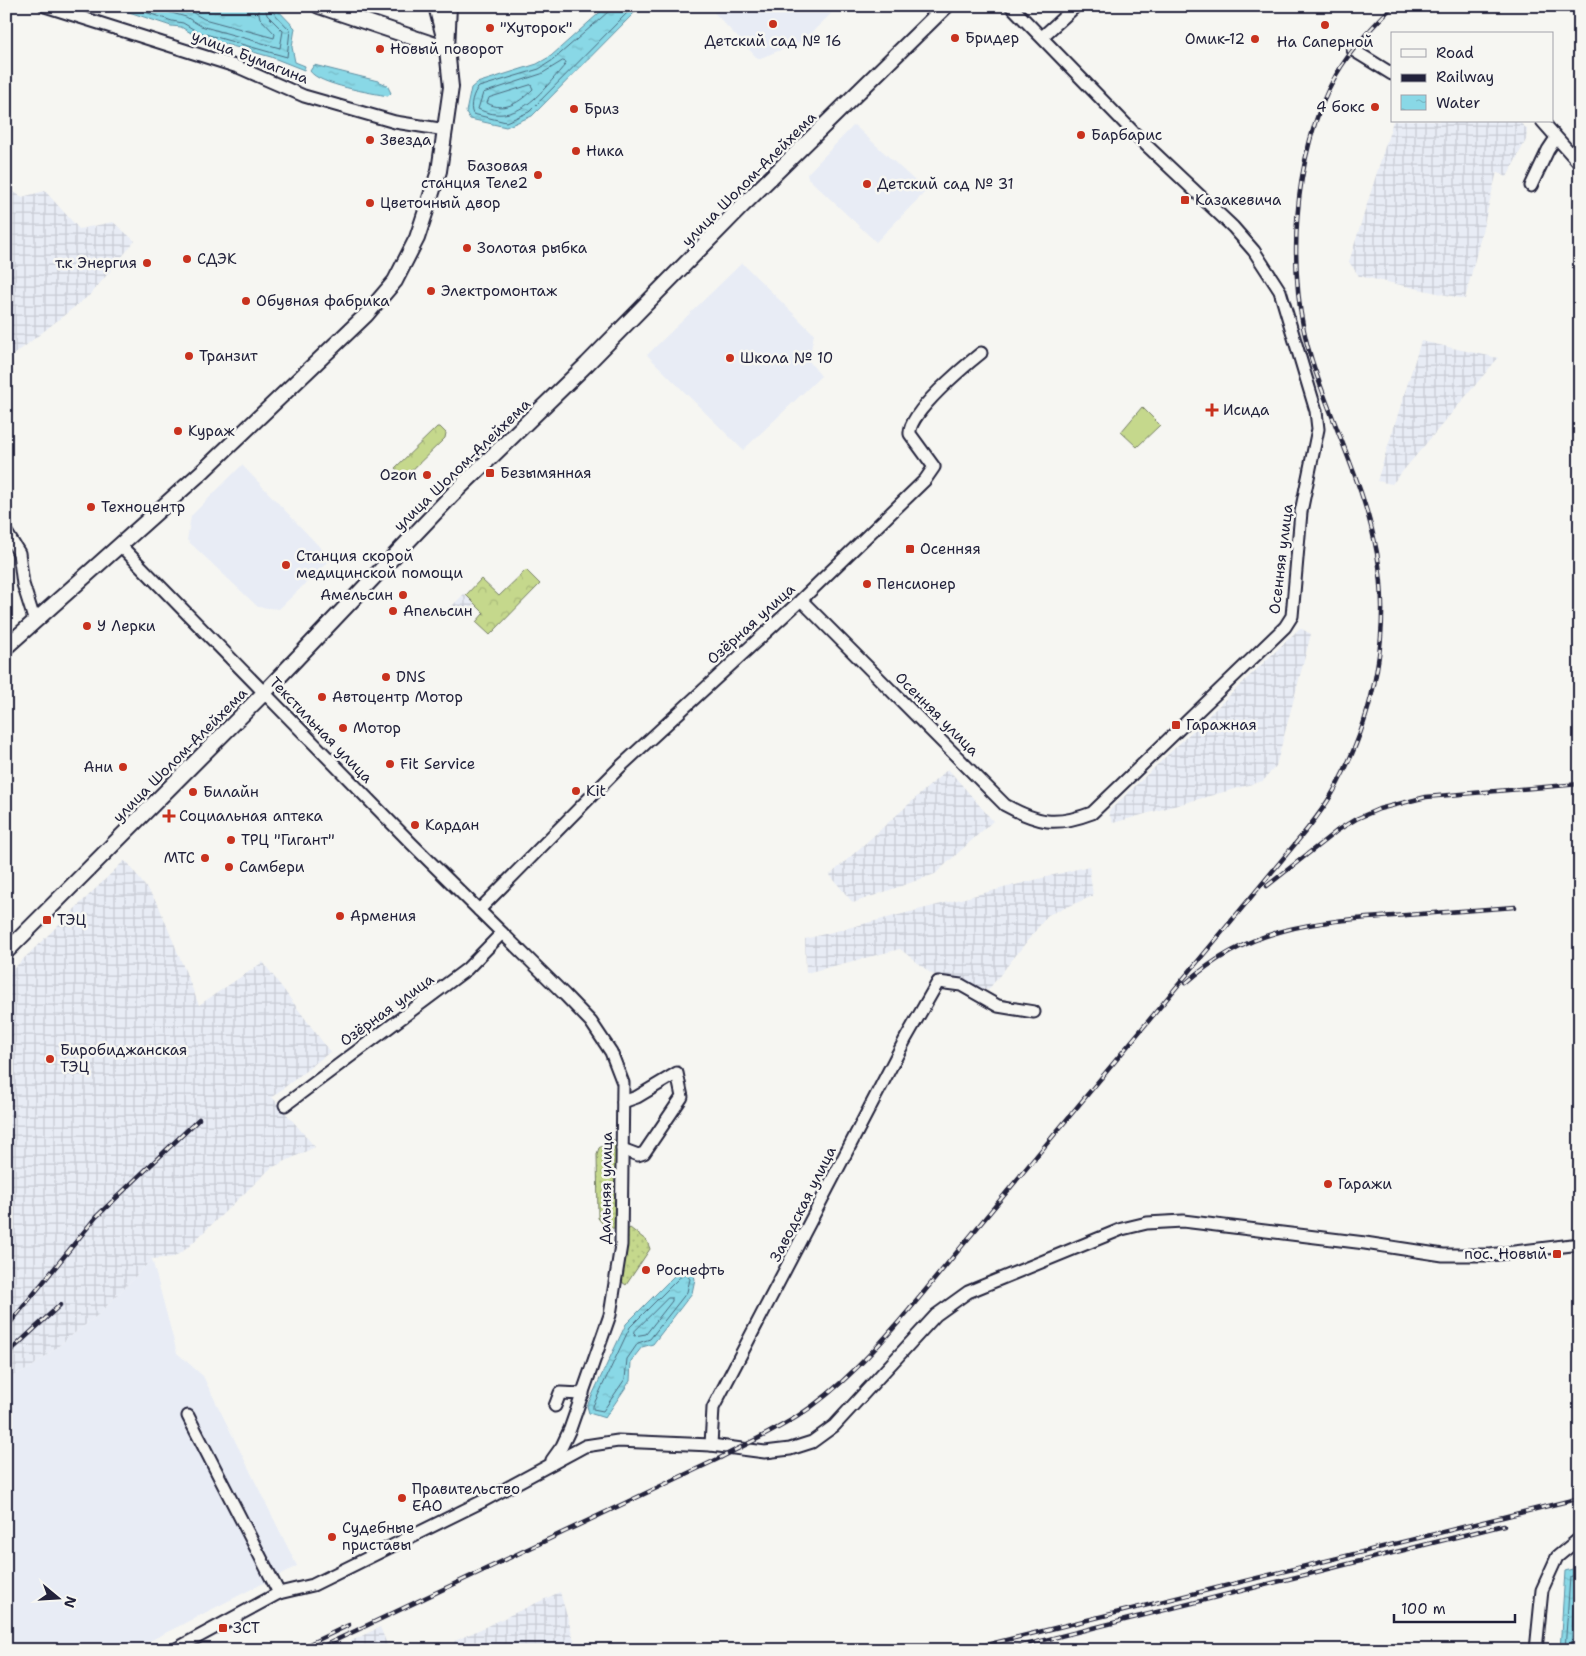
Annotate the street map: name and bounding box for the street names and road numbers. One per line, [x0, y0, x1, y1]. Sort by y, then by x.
street label: улица Бумагина [189, 25, 312, 89]
street label: улица Шолом-Алейхема [677, 107, 821, 251]
street label: улица Шолом-Алейхема [389, 394, 535, 536]
street label: Осенняя улица [1264, 502, 1298, 615]
street label: Озёрная улица [703, 579, 800, 669]
street label: Осенняя улица [891, 668, 984, 761]
street label: Текстильная улица [265, 673, 377, 788]
street label: улица Шолом-Алейхема [108, 683, 252, 827]
street label: Озёрная улица [336, 969, 439, 1051]
street label: Дальняя улица [595, 1131, 617, 1244]
street label: Заводская улица [765, 1142, 841, 1265]

